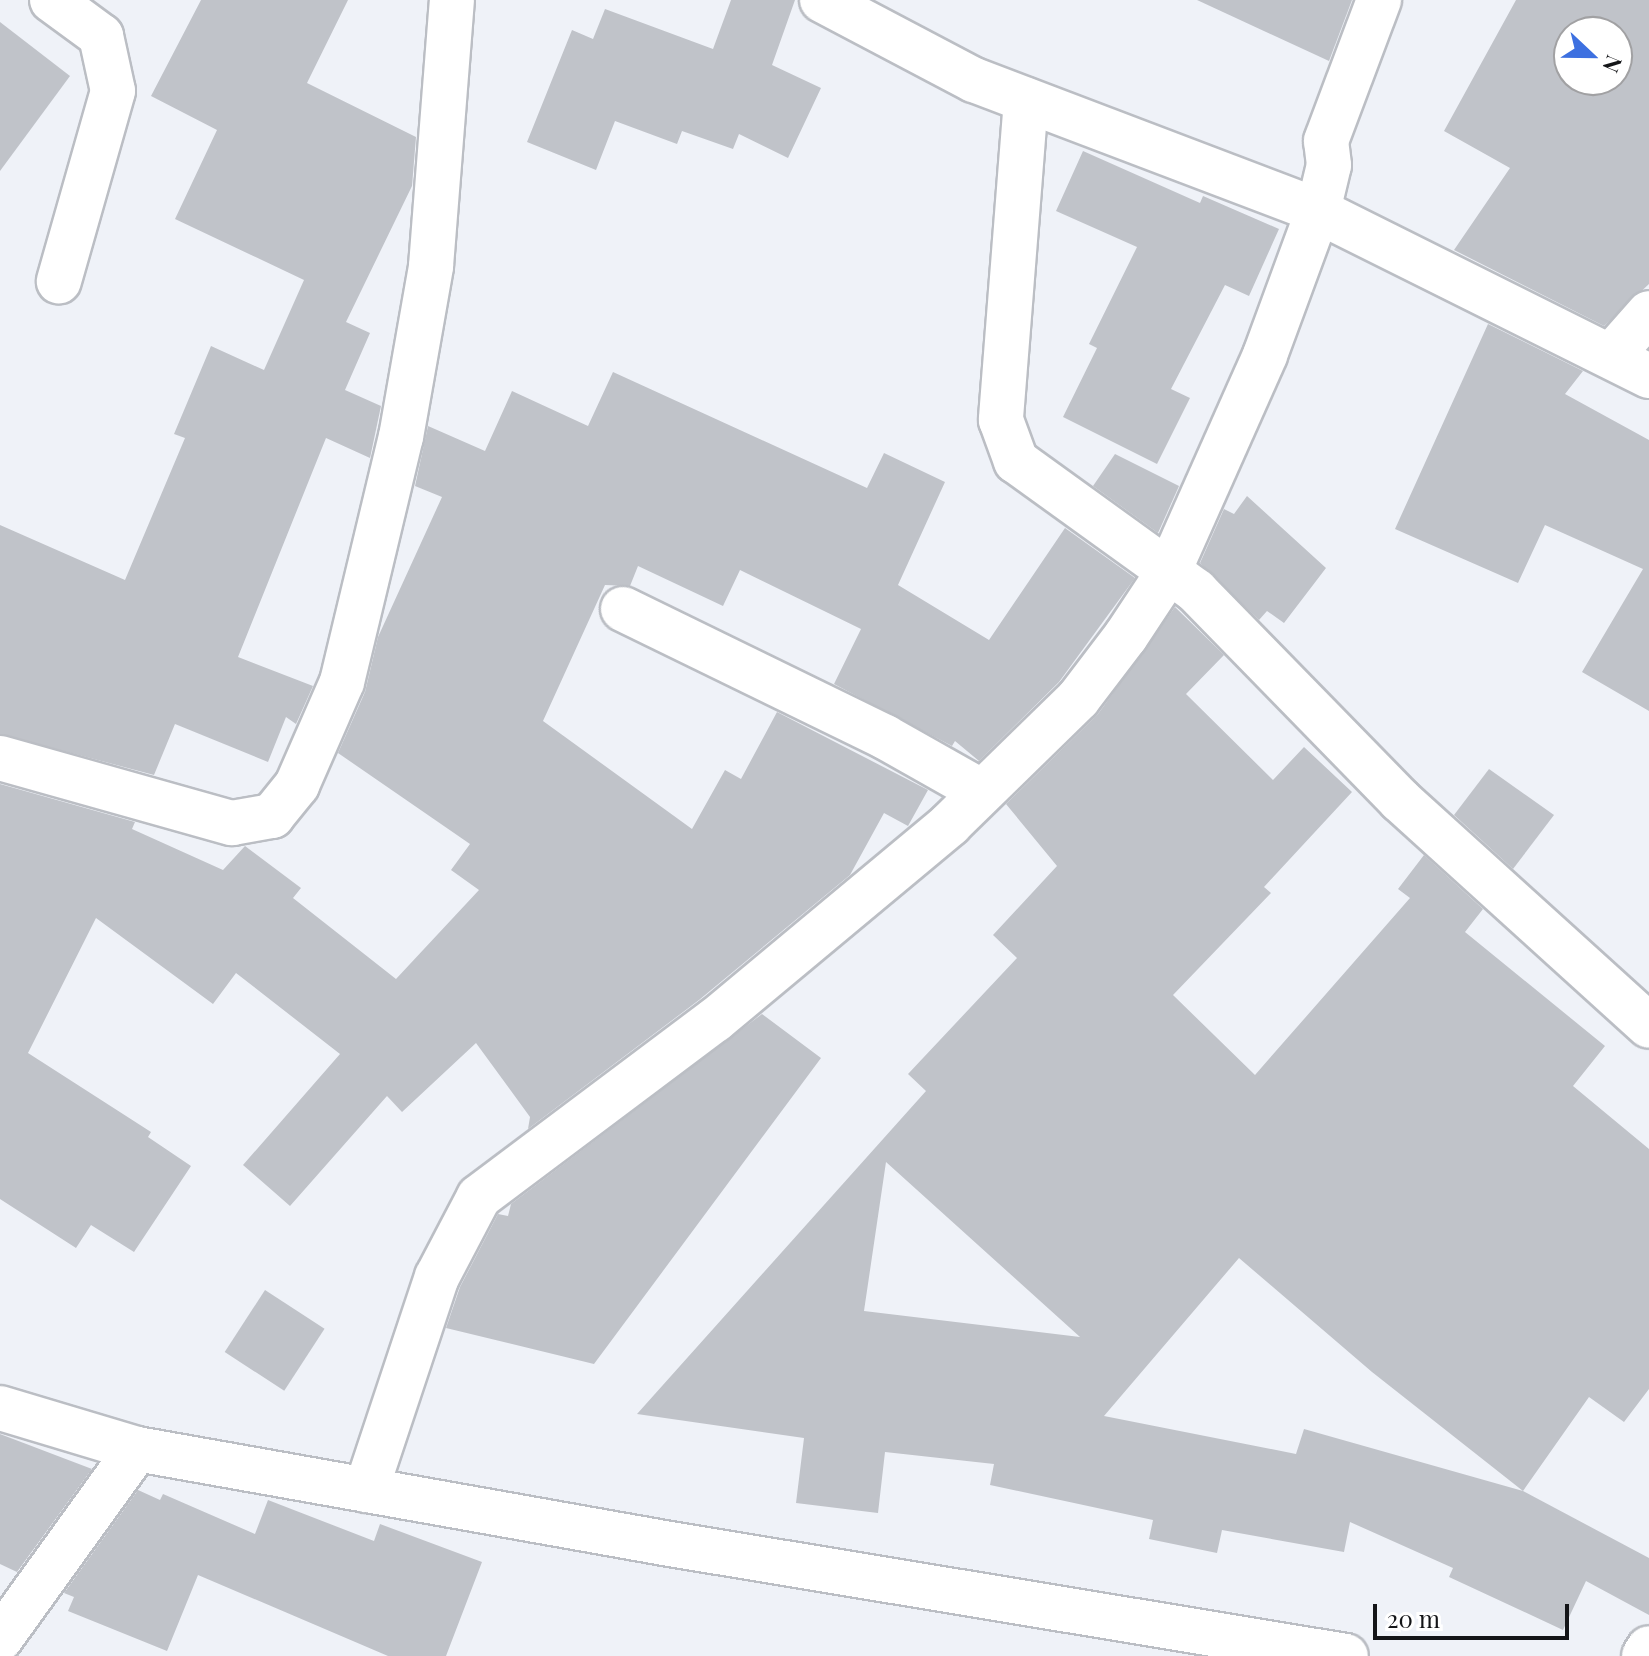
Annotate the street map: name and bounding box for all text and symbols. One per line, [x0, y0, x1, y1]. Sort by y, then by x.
north arrow [1553, 16, 1633, 96]
text: N [1597, 51, 1630, 77]
scale bar [1377, 1588, 1573, 1638]
text: 20 m [1387, 1602, 1440, 1634]

